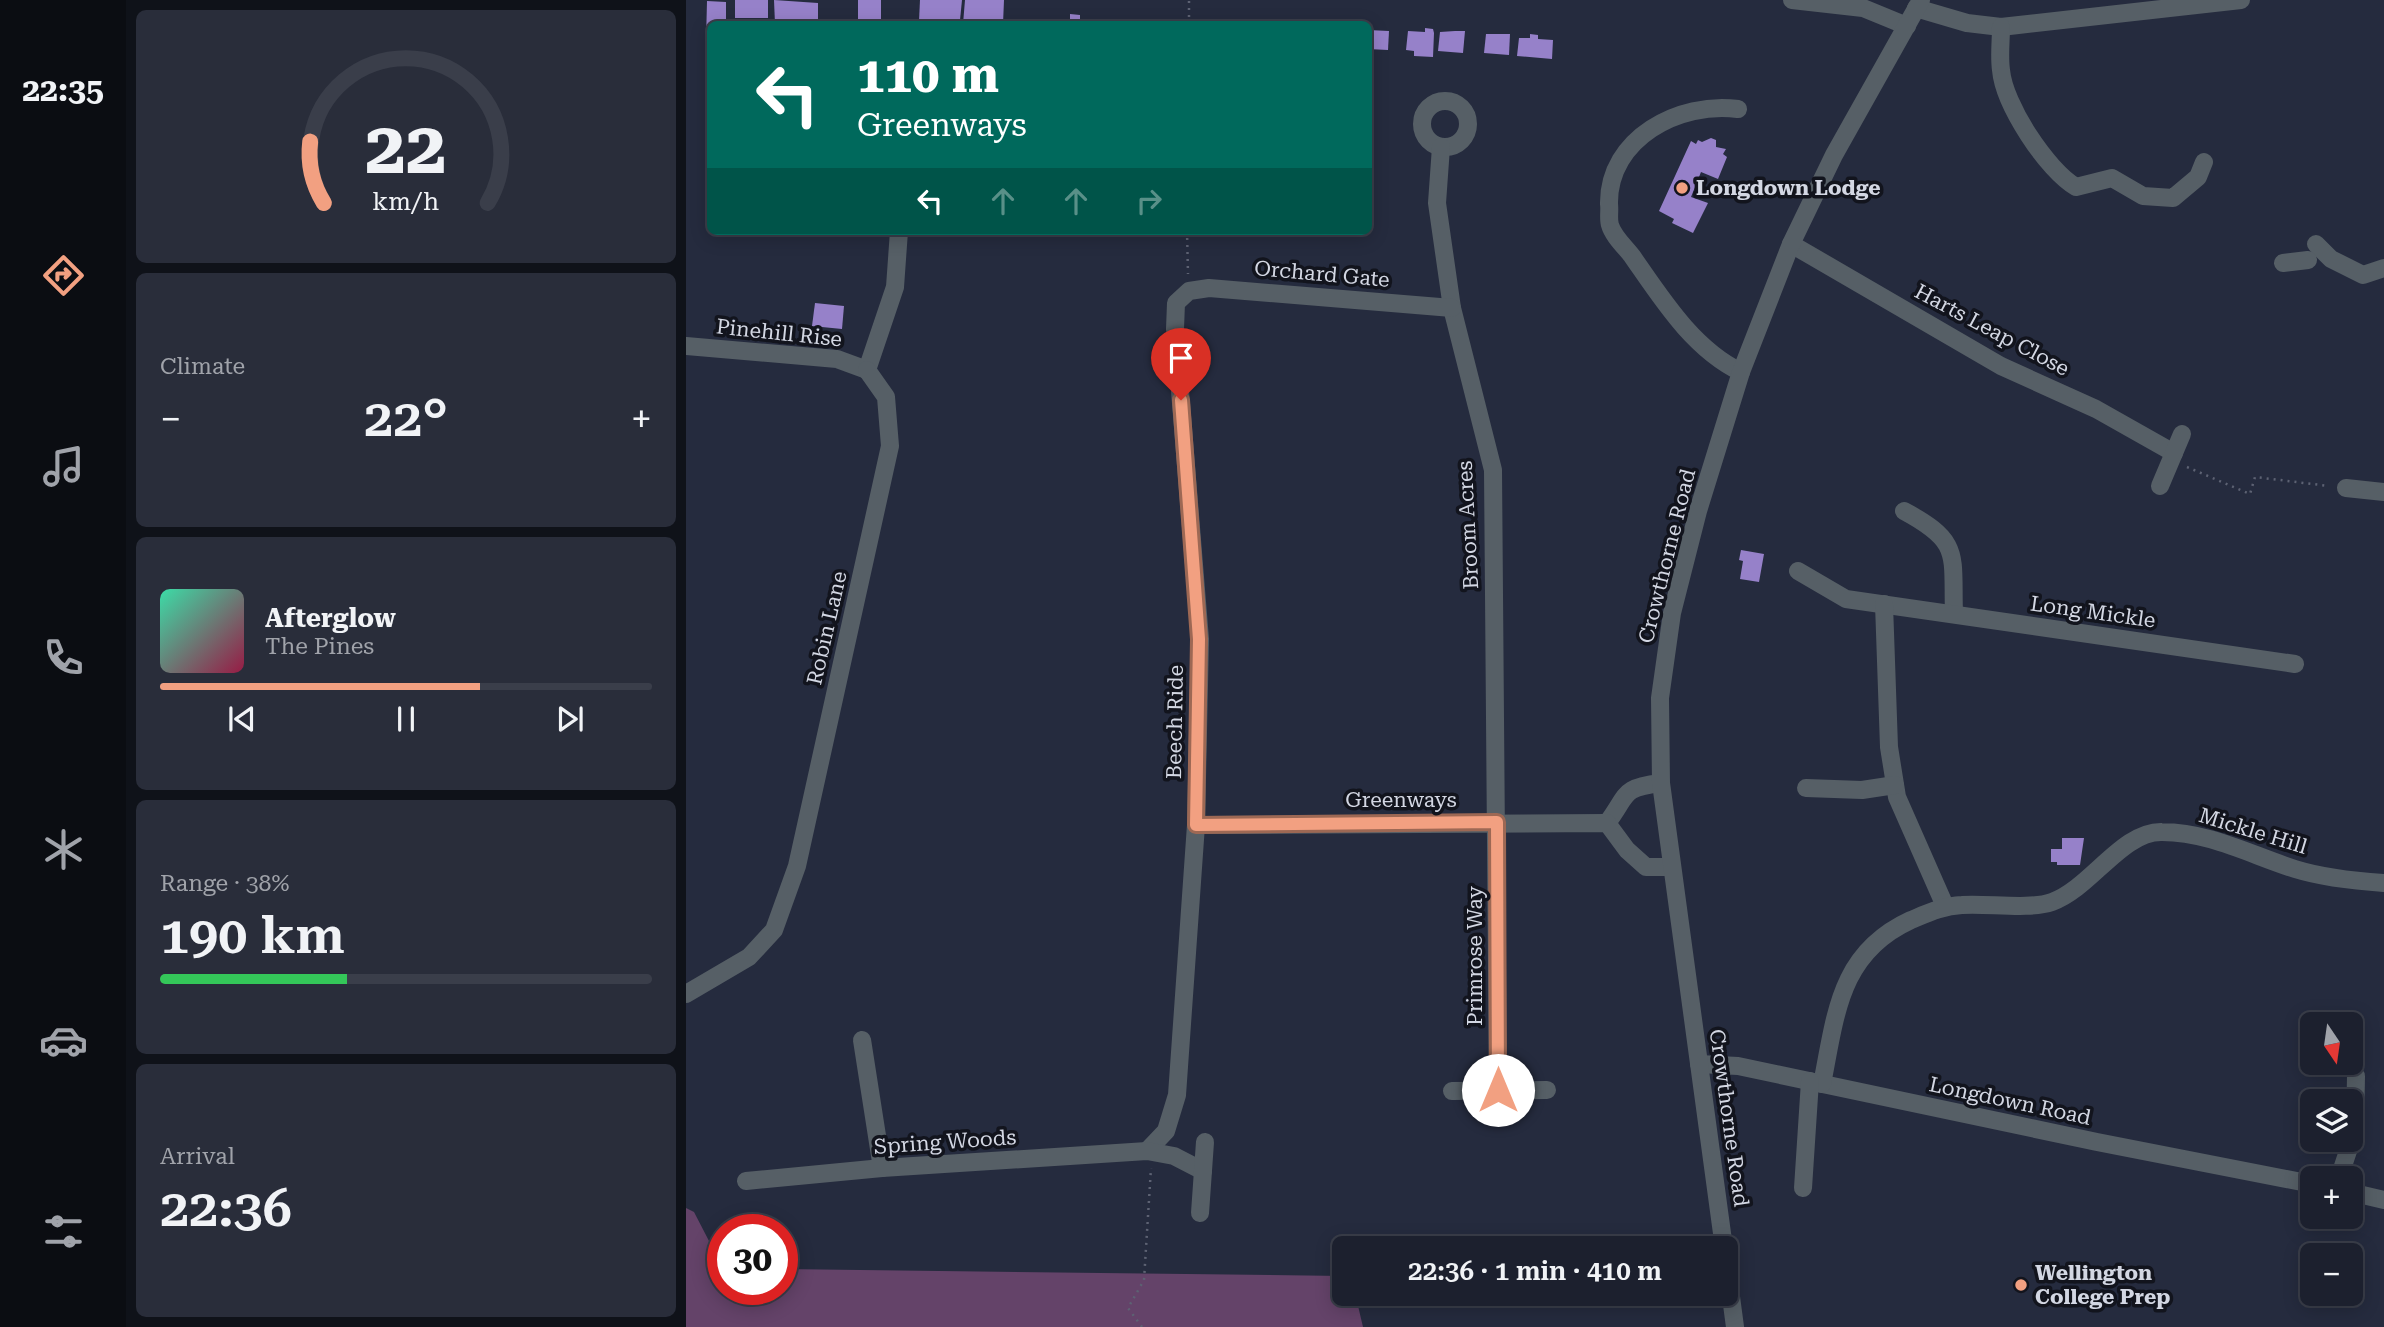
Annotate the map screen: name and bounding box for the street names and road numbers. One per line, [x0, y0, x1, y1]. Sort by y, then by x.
street label: Orchard Gate [1253, 256, 1391, 292]
street label: Harts Leap Close [1911, 279, 2073, 381]
street label: Pinehill Rise [715, 314, 843, 352]
street label: Broom Acres [1453, 460, 1483, 590]
street label: Crowthorne Road [1634, 466, 1700, 646]
street label: Robin Lane [802, 569, 852, 687]
street label: Long Mickle [2029, 591, 2157, 633]
street label: Beech Ride [1162, 665, 1188, 779]
street label: Greenways [1345, 788, 1457, 812]
street label: Mickle Hill [2196, 803, 2310, 859]
street label: Primrose Way [1463, 886, 1487, 1026]
street label: Crowthorne Road [1705, 1028, 1753, 1209]
street label: Longdown Road [1927, 1072, 2094, 1130]
street label: Spring Woods [873, 1125, 1017, 1159]

